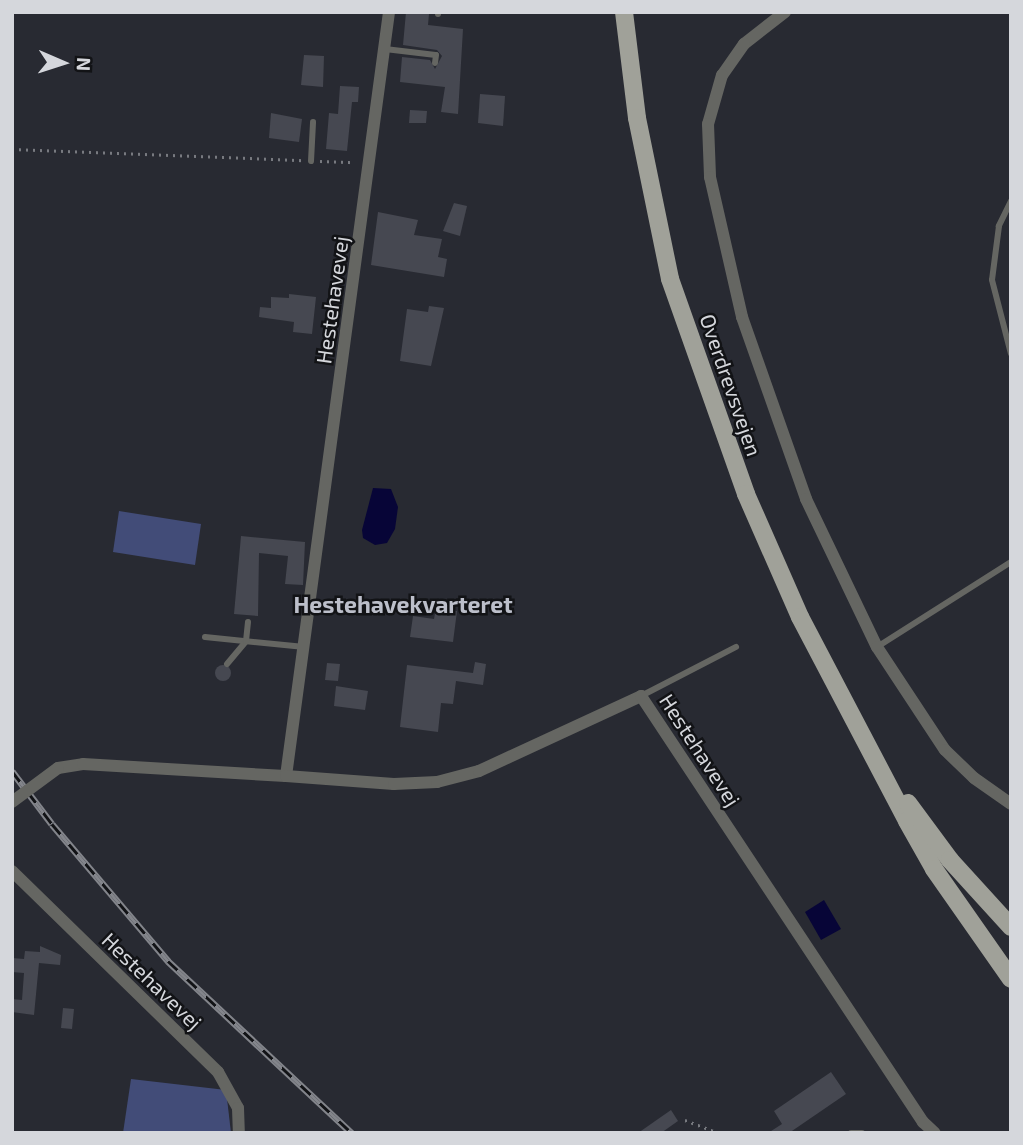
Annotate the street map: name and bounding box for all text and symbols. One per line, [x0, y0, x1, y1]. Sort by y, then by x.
north arrow [28, 28, 98, 98]
text: N [73, 57, 96, 72]
street label: Hestehavevej [311, 235, 353, 365]
street label: Overdrevsvejen [695, 311, 767, 459]
district label: Hestehavekvarteret [293, 590, 513, 618]
street label: Hestehavevej [654, 689, 746, 811]
street label: Hestehavevej [97, 927, 207, 1035]

